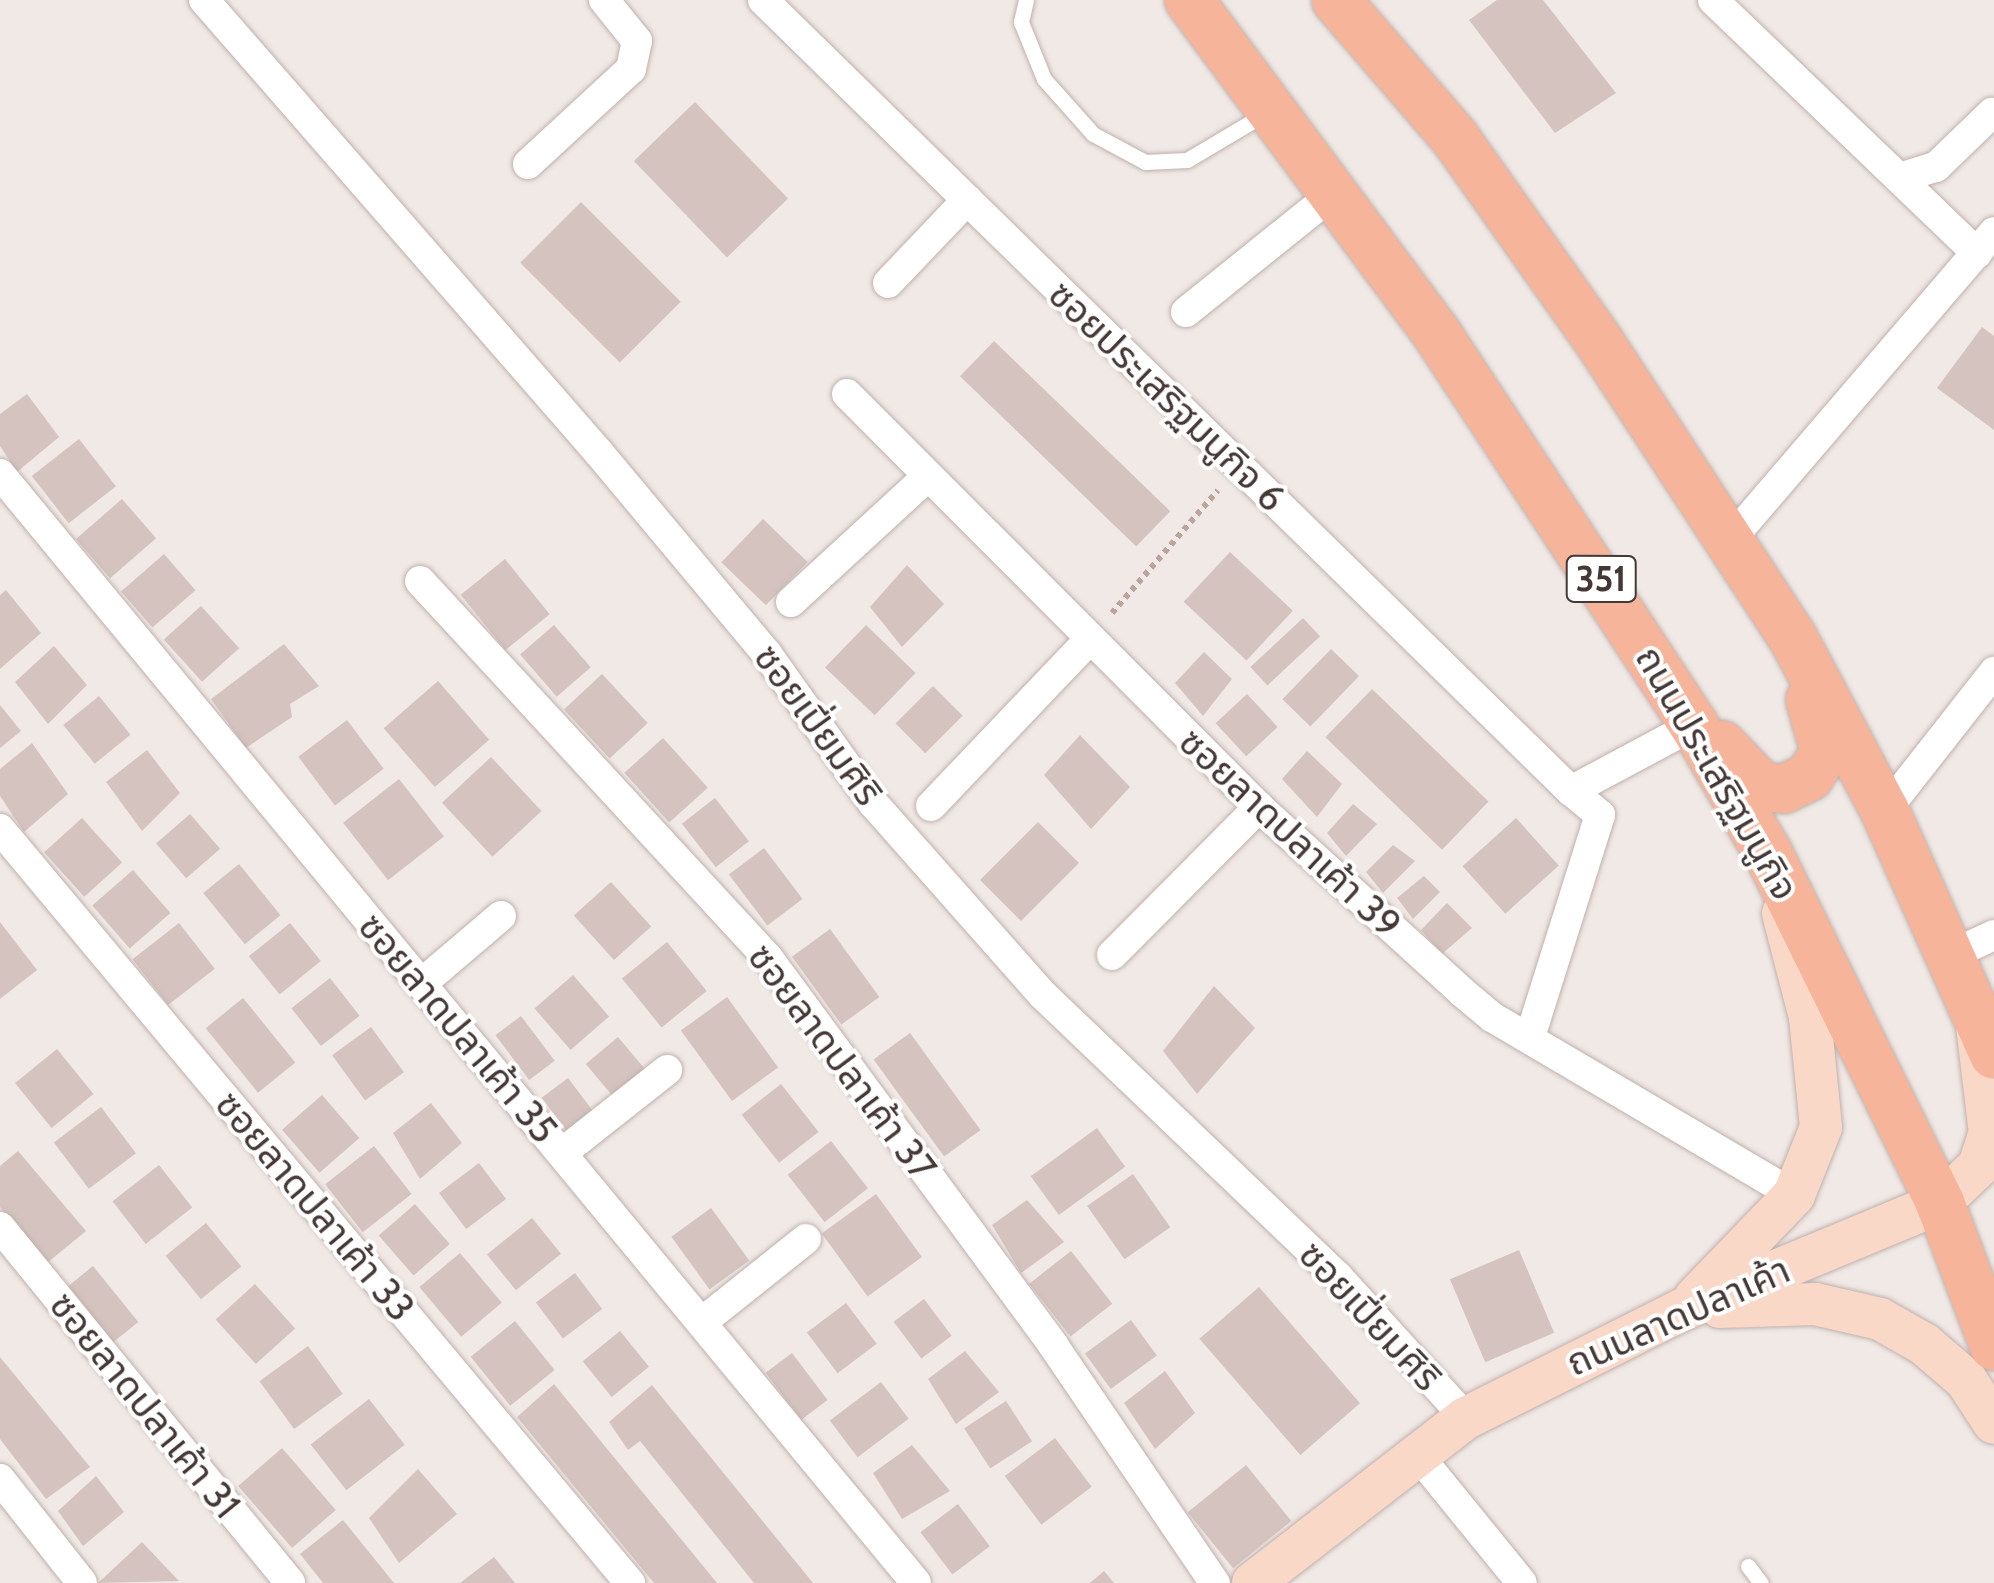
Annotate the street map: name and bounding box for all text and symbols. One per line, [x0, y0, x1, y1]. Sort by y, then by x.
street label: ซอยประเสริฐมนูกิจ 6 [1039, 271, 1295, 521]
road number: 351 [1564, 549, 1638, 609]
street label: ซอยเปี่ยมศิริ [744, 636, 892, 814]
street label: ถนนประเสริฐมนูกิจ [1626, 638, 1808, 908]
street label: ซอยลาดปลาเค้า 39 [1170, 719, 1410, 947]
street label: ซอยลาดปลาเค้า 35 [349, 904, 567, 1152]
street label: ซอยลาดปลาเค้า 37 [738, 935, 946, 1189]
street label: ซอยลาดปลาเค้า 33 [206, 1082, 424, 1330]
street label: ซอยเปี่ยมศิริ [1289, 1232, 1451, 1400]
street label: ถนนลาดปลาเค้า [1559, 1246, 1797, 1386]
street label: ซอยลาดปลาเค้า 31 [40, 1283, 250, 1527]

